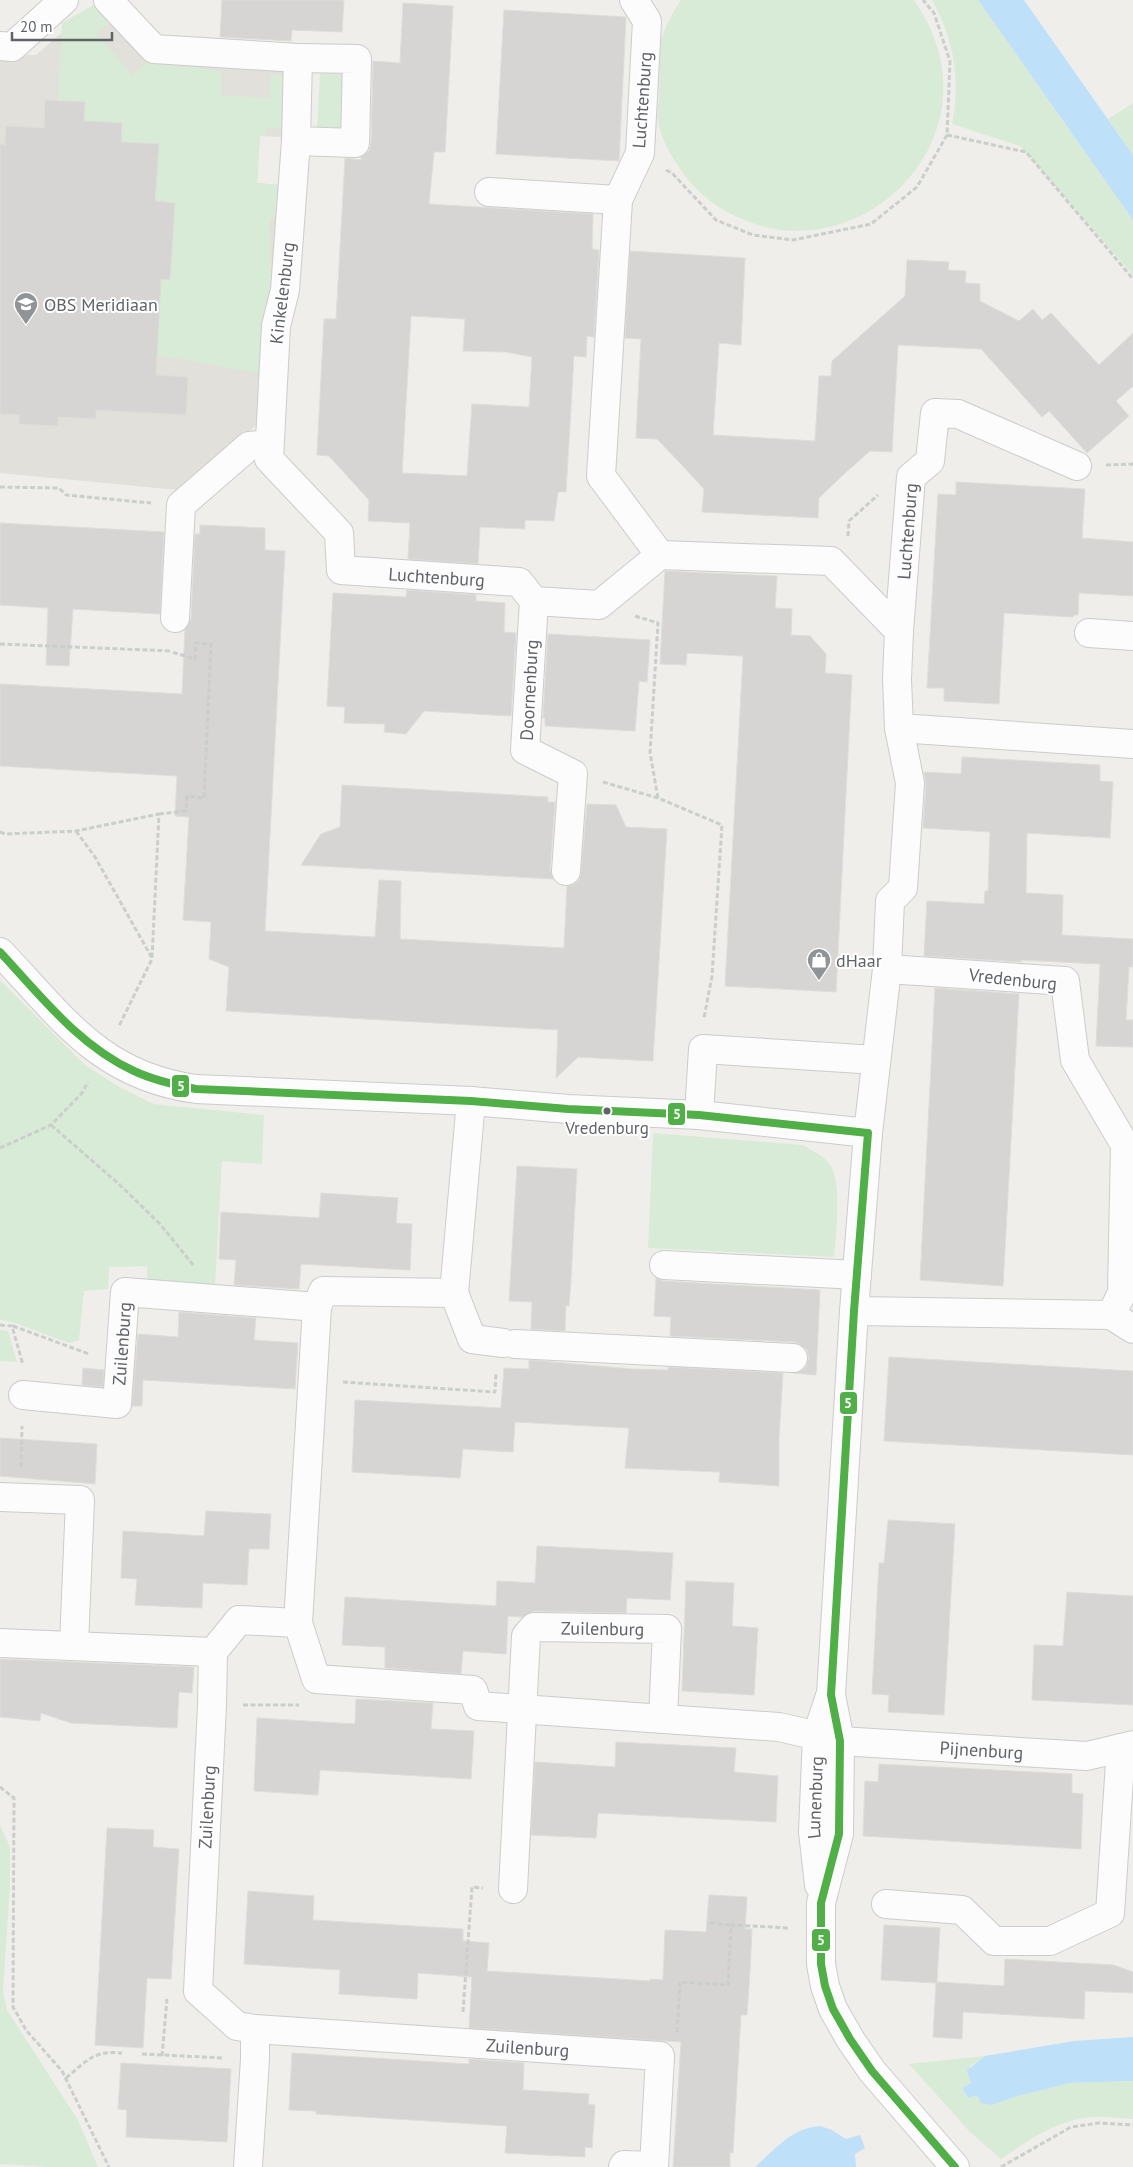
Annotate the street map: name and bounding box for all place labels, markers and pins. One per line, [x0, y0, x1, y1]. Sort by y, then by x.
school or university icon: OBS Meridiaan [13, 291, 39, 325]
place label: OBS Meridiaan [44, 293, 158, 316]
shop icon: dHaar [806, 947, 832, 981]
place label: dHaar [836, 949, 882, 972]
marker: Vredenburg [602, 1106, 612, 1116]
place label: Vredenburg [564, 1117, 649, 1139]

